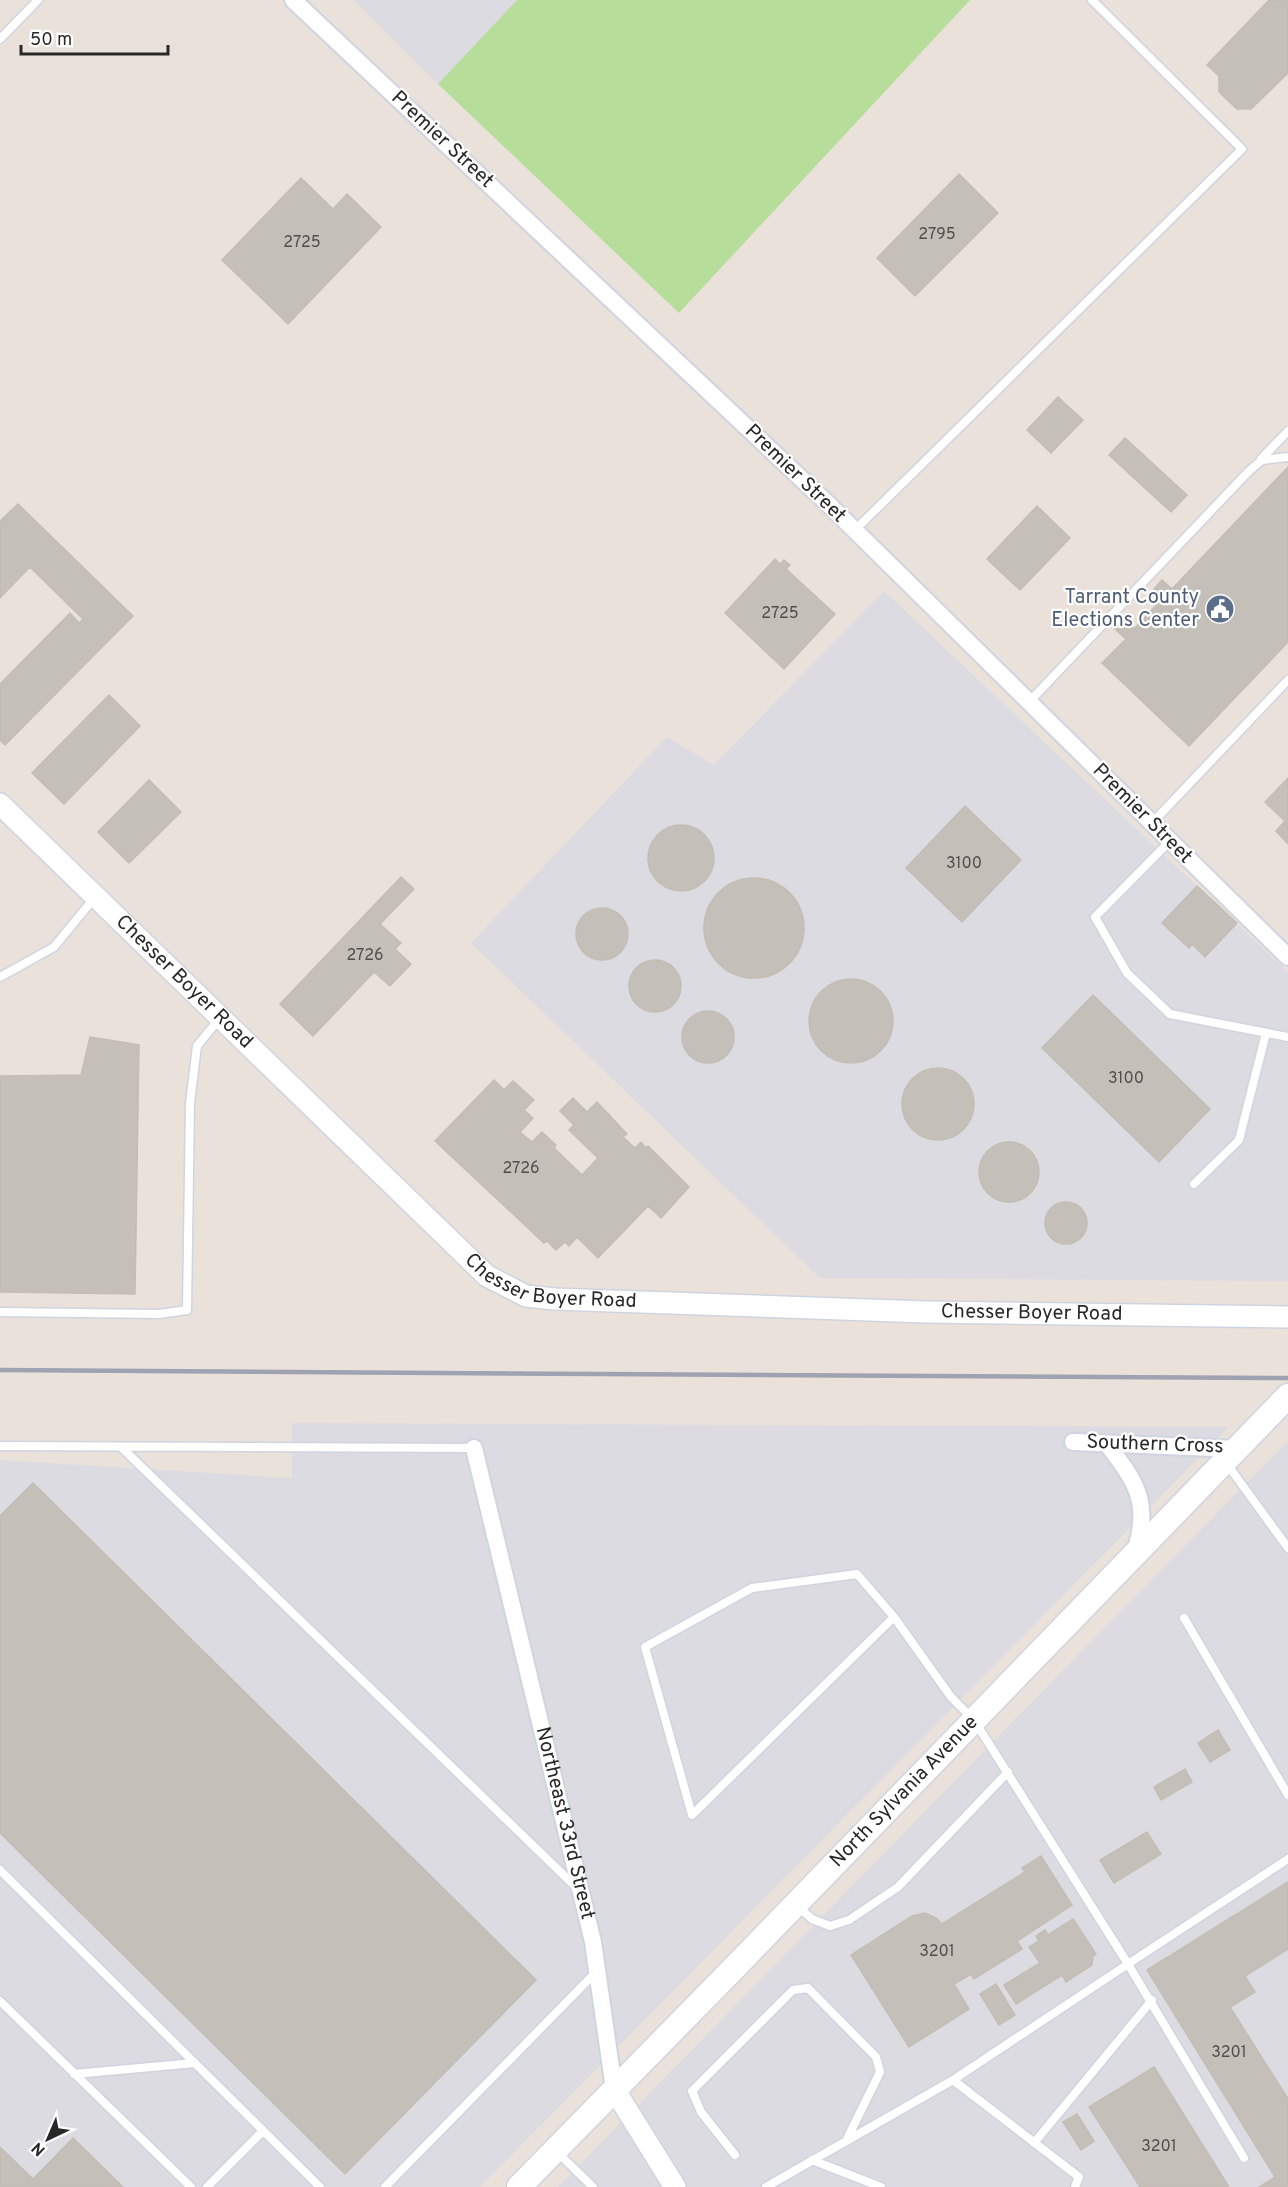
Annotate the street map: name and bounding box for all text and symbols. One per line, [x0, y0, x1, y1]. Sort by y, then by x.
scale bar [21, 18, 168, 56]
text: 50 m [30, 29, 72, 52]
street label: Premier Street [385, 86, 499, 194]
house number: 2795 [918, 225, 956, 245]
house number: 2725 [283, 233, 321, 253]
street label: Premier Street [739, 419, 851, 529]
place label: Tarrant County Elections Center [1051, 585, 1199, 634]
public building icon: Tarrant County Elections Center [1204, 593, 1236, 625]
house number: 2725 [761, 604, 799, 624]
street label: Premier Street [1086, 758, 1198, 870]
house number: 3100 [946, 854, 982, 874]
street label: Chesser Boyer Road [110, 910, 258, 1055]
house number: 2726 [346, 946, 384, 966]
house number: 3100 [1108, 1069, 1144, 1089]
house number: 2726 [502, 1159, 540, 1179]
street label: Chesser Boyer Road [459, 1248, 637, 1315]
street label: Chesser Boyer Road [941, 1299, 1123, 1328]
street label: Southern Cross [1086, 1430, 1224, 1460]
street label: North Sylvania Avenue [825, 1710, 984, 1874]
street label: Northeast 33rd Street [529, 1724, 600, 1922]
house number: 3201 [919, 1942, 955, 1962]
house number: 3201 [1211, 2043, 1247, 2063]
north arrow [18, 2109, 78, 2169]
text: N [28, 2137, 50, 2160]
house number: 3201 [1141, 2137, 1177, 2157]

